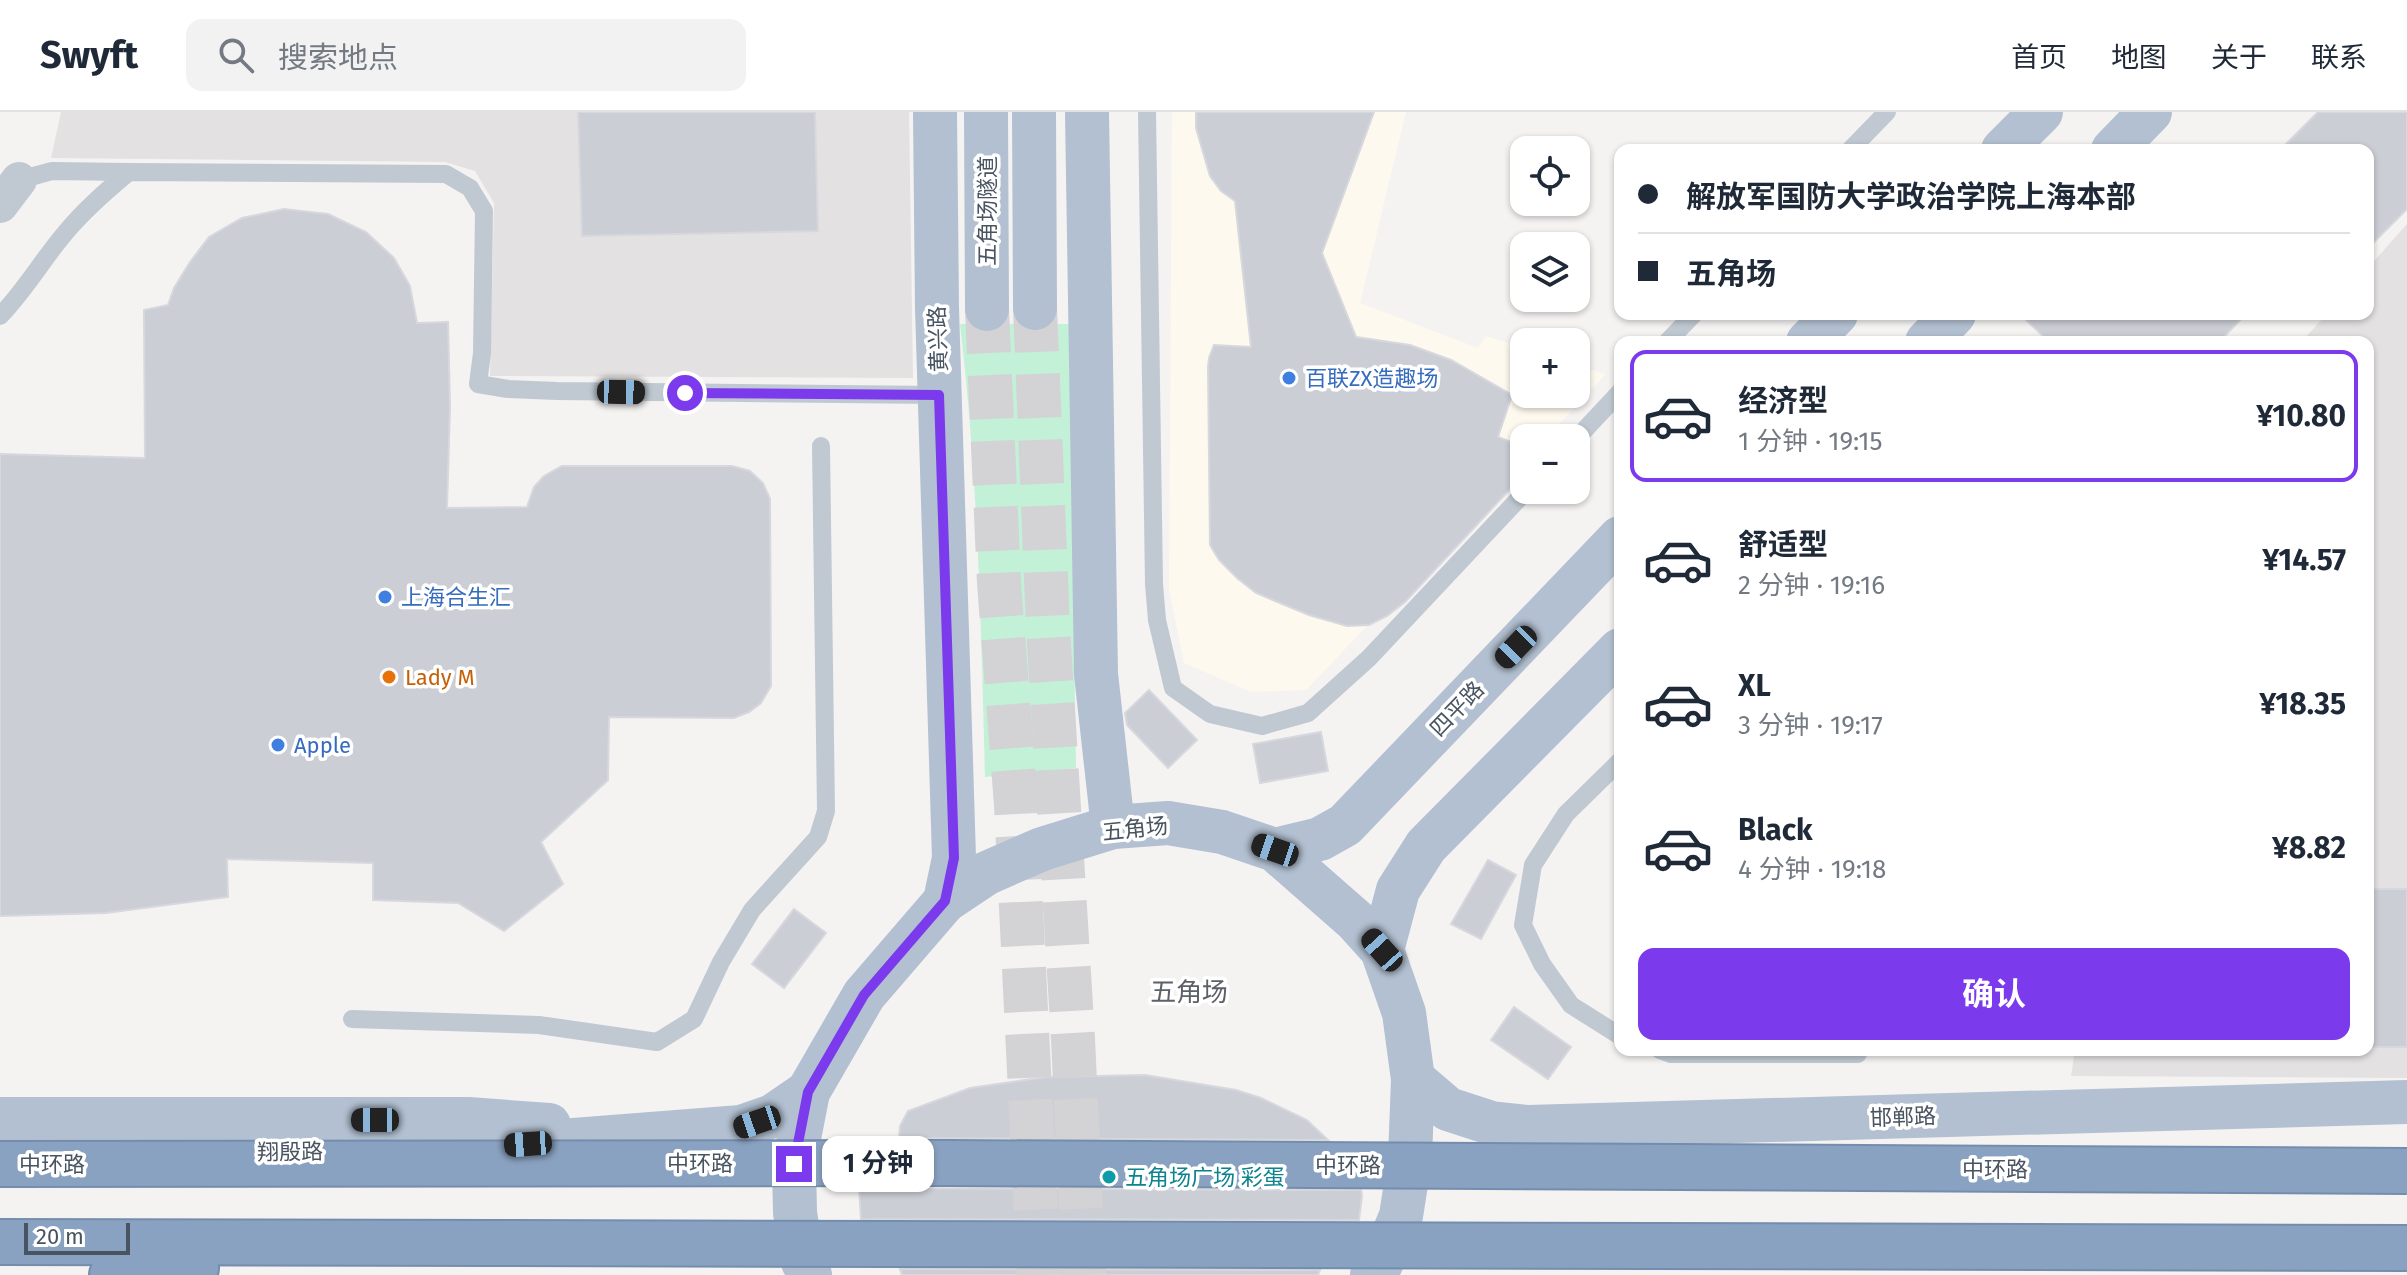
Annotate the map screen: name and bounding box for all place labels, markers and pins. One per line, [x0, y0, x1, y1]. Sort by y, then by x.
place label: 百联ZX造趣场 [1305, 365, 1438, 392]
marker: 百联ZX造趣场 [1280, 369, 1298, 387]
place label: 上海合生汇 [401, 584, 511, 611]
marker: 上海合生汇 [376, 588, 394, 606]
place label: Lady M [405, 664, 475, 691]
marker: Lady M [380, 668, 398, 686]
place label: Apple [294, 732, 351, 759]
marker: Apple [269, 736, 287, 754]
place label: 五角场广场 彩蛋 [1125, 1164, 1285, 1191]
marker: 五角场广场 彩蛋 [1100, 1168, 1118, 1186]

